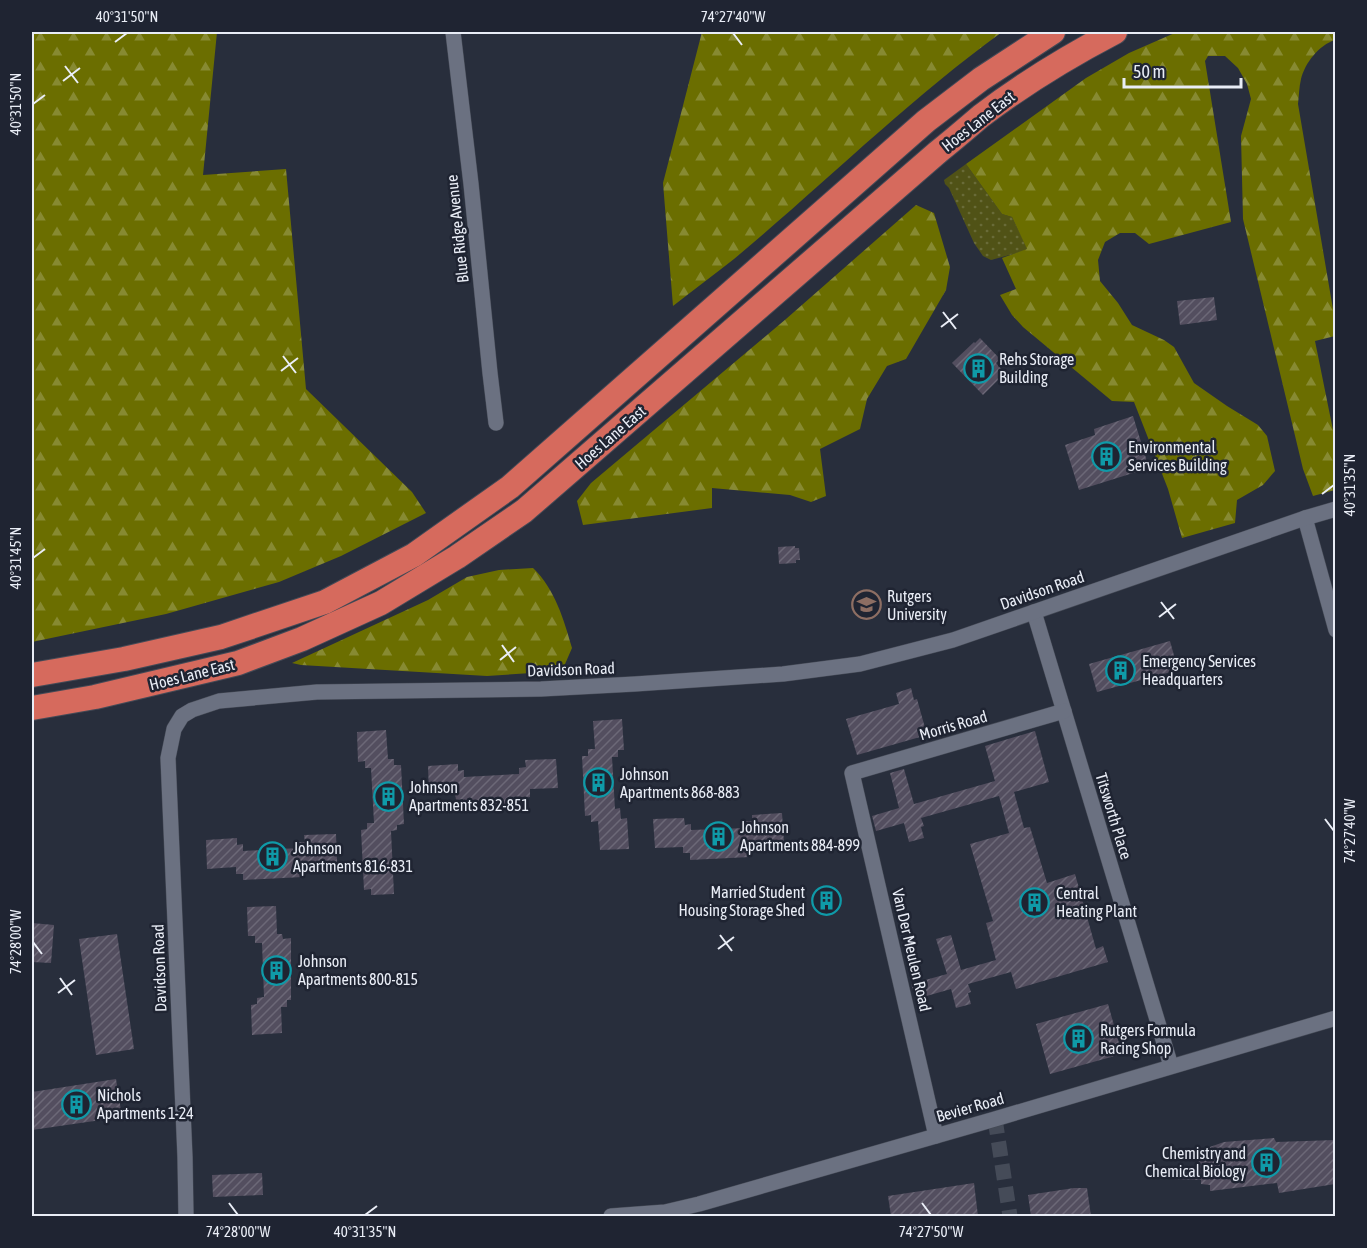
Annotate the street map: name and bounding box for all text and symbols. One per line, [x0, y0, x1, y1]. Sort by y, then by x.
text: 40°31'50"N [96, 8, 158, 25]
text: 74°27'40"W [701, 8, 765, 25]
scale bar [1124, 51, 1241, 89]
text: 50 m [1133, 61, 1165, 82]
text: 40°31'50"N [7, 73, 24, 135]
street label: Hoes Lane East [938, 87, 1018, 155]
street label: Blue Ridge Avenue [442, 174, 473, 284]
place label: Rehs Storage Building [999, 350, 1074, 387]
building icon: Rehs Storage Building [962, 352, 994, 384]
street label: Hoes Lane East [571, 401, 649, 472]
place label: Environmental Services Building [1128, 438, 1227, 475]
building icon: Environmental Services Building [1091, 440, 1123, 472]
text: 40°31'35"N [1341, 454, 1358, 516]
text: 40°31'45"N [7, 527, 24, 589]
street label: Davidson Road [998, 567, 1086, 613]
place label: Rutgers University [887, 587, 947, 624]
school or university icon: Rutgers University [850, 589, 882, 621]
place label: Emergency Services Headquarters [1142, 652, 1256, 689]
building icon: Emergency Services Headquarters [1105, 654, 1137, 686]
street label: Hoes Lane East [147, 655, 237, 693]
street label: Davidson Road [527, 658, 615, 680]
street label: Morris Road [917, 707, 989, 743]
place label: Johnson Apartments 868-883 [620, 765, 740, 802]
building icon: Johnson Apartments 868-883 [583, 767, 615, 799]
street label: Titsworth Place [1092, 771, 1136, 861]
place label: Johnson Apartments 832-851 [409, 778, 529, 815]
building icon: Johnson Apartments 832-851 [372, 780, 404, 812]
text: 74°27'40"W [1341, 799, 1358, 863]
place label: Johnson Apartments 884-899 [740, 818, 860, 855]
building icon: Johnson Apartments 884-899 [703, 820, 735, 852]
place label: Johnson Apartments 816-831 [293, 839, 413, 876]
building icon: Johnson Apartments 816-831 [256, 841, 288, 873]
place label: Married Student Housing Storage Shed [679, 883, 805, 920]
place label: Central Heating Plant [1056, 884, 1137, 921]
building icon: Married Student Housing Storage Shed [810, 885, 842, 917]
building icon: Central Heating Plant [1019, 886, 1051, 918]
street label: Van Der Meulen Road [889, 887, 935, 1013]
text: 74°28'00"W [7, 910, 24, 974]
street label: Davidson Road [148, 924, 170, 1012]
place label: Johnson Apartments 800-815 [298, 952, 418, 989]
building icon: Johnson Apartments 800-815 [261, 954, 293, 986]
place label: Rutgers Formula Racing Shop [1100, 1021, 1196, 1058]
building icon: Rutgers Formula Racing Shop [1063, 1023, 1095, 1055]
place label: Nichols Apartments 1-24 [97, 1086, 194, 1123]
building icon: Nichols Apartments 1-24 [60, 1088, 92, 1120]
street label: Bevier Road [934, 1089, 1006, 1125]
place label: Chemistry and Chemical Biology [1145, 1144, 1246, 1181]
building icon: Chemistry and Chemical Biology [1251, 1146, 1283, 1178]
text: 74°28'00"W [206, 1223, 270, 1240]
text: 40°31'35"N [334, 1223, 396, 1240]
text: 74°27'50"W [899, 1223, 963, 1240]

